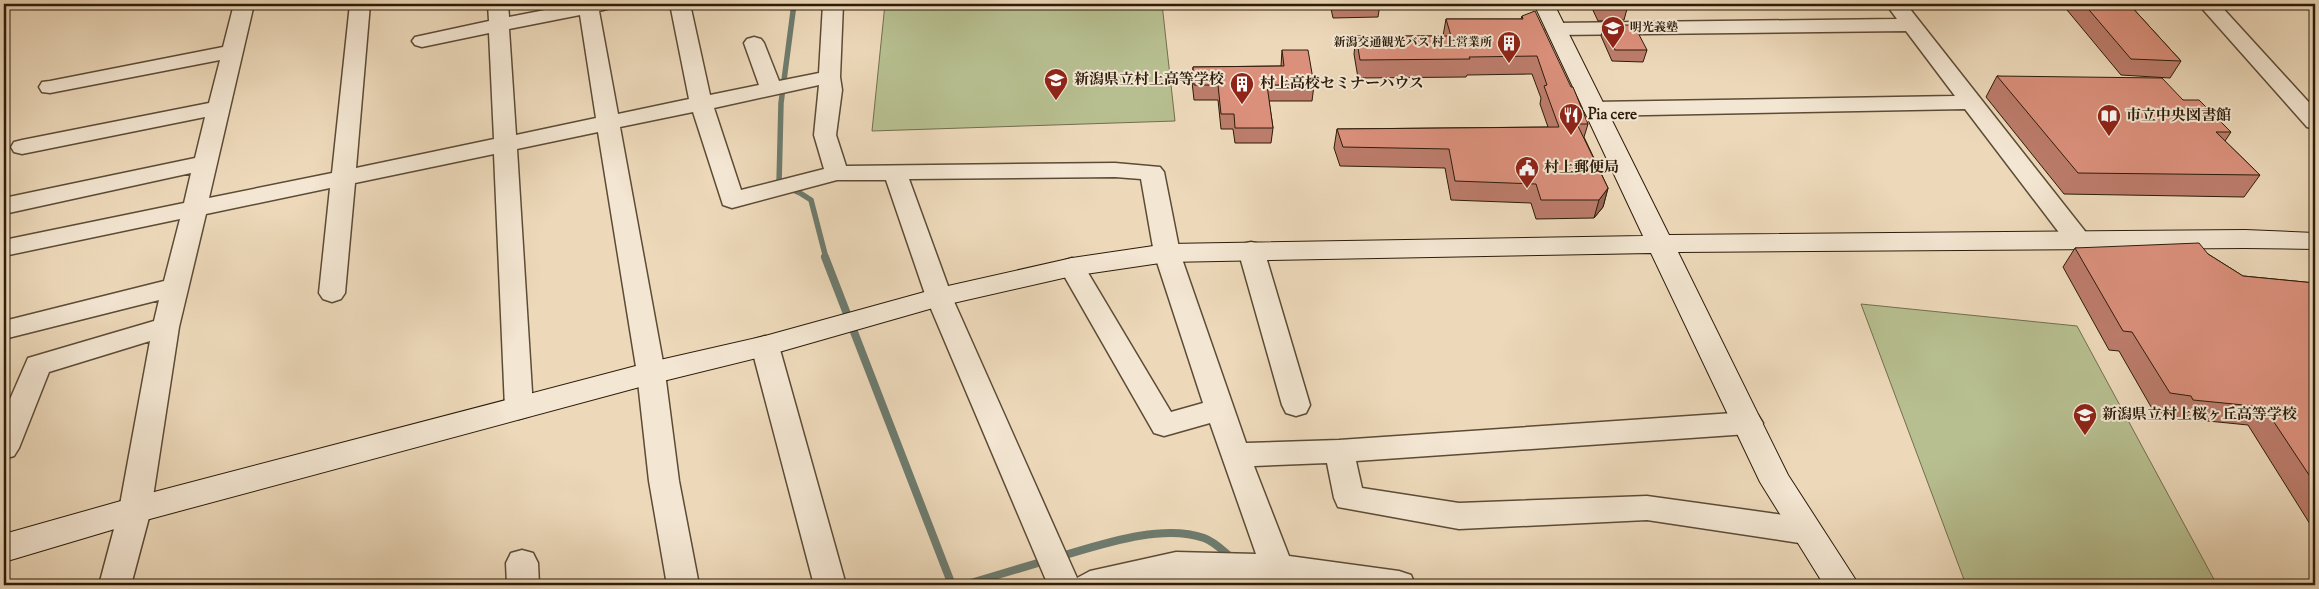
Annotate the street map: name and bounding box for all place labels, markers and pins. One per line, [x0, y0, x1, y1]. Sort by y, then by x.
school or university icon: 明光義塾 [1600, 15, 1626, 49]
place label: 明光義塾 [1630, 19, 1678, 37]
building icon: 新潟交通観光バス 村上営業所 [1496, 30, 1522, 64]
place label: 新潟交通観光バス 村上営業所 [1333, 34, 1492, 52]
school or university icon: 新潟県立村上高等学校 [1043, 67, 1069, 101]
place label: 新潟県立村上高等学校 [1074, 70, 1224, 91]
building icon: 村上高校セミナーハウス [1229, 71, 1255, 105]
place label: 村上高校セミナーハウス [1260, 74, 1424, 95]
restaurant icon: Pia cere [1558, 102, 1584, 136]
library icon: 市立中央図書館 [2096, 103, 2122, 137]
place label: Pia cere [1588, 105, 1637, 126]
place label: 市立中央図書館 [2126, 106, 2231, 127]
public building icon: 村上郵便局 [1514, 155, 1540, 189]
place label: 村上郵便局 [1544, 158, 1619, 179]
school or university icon: 新潟県立村上桜ヶ丘高等学校 [2072, 402, 2098, 436]
place label: 新潟県立村上桜ヶ丘高等学校 [2102, 405, 2297, 426]

